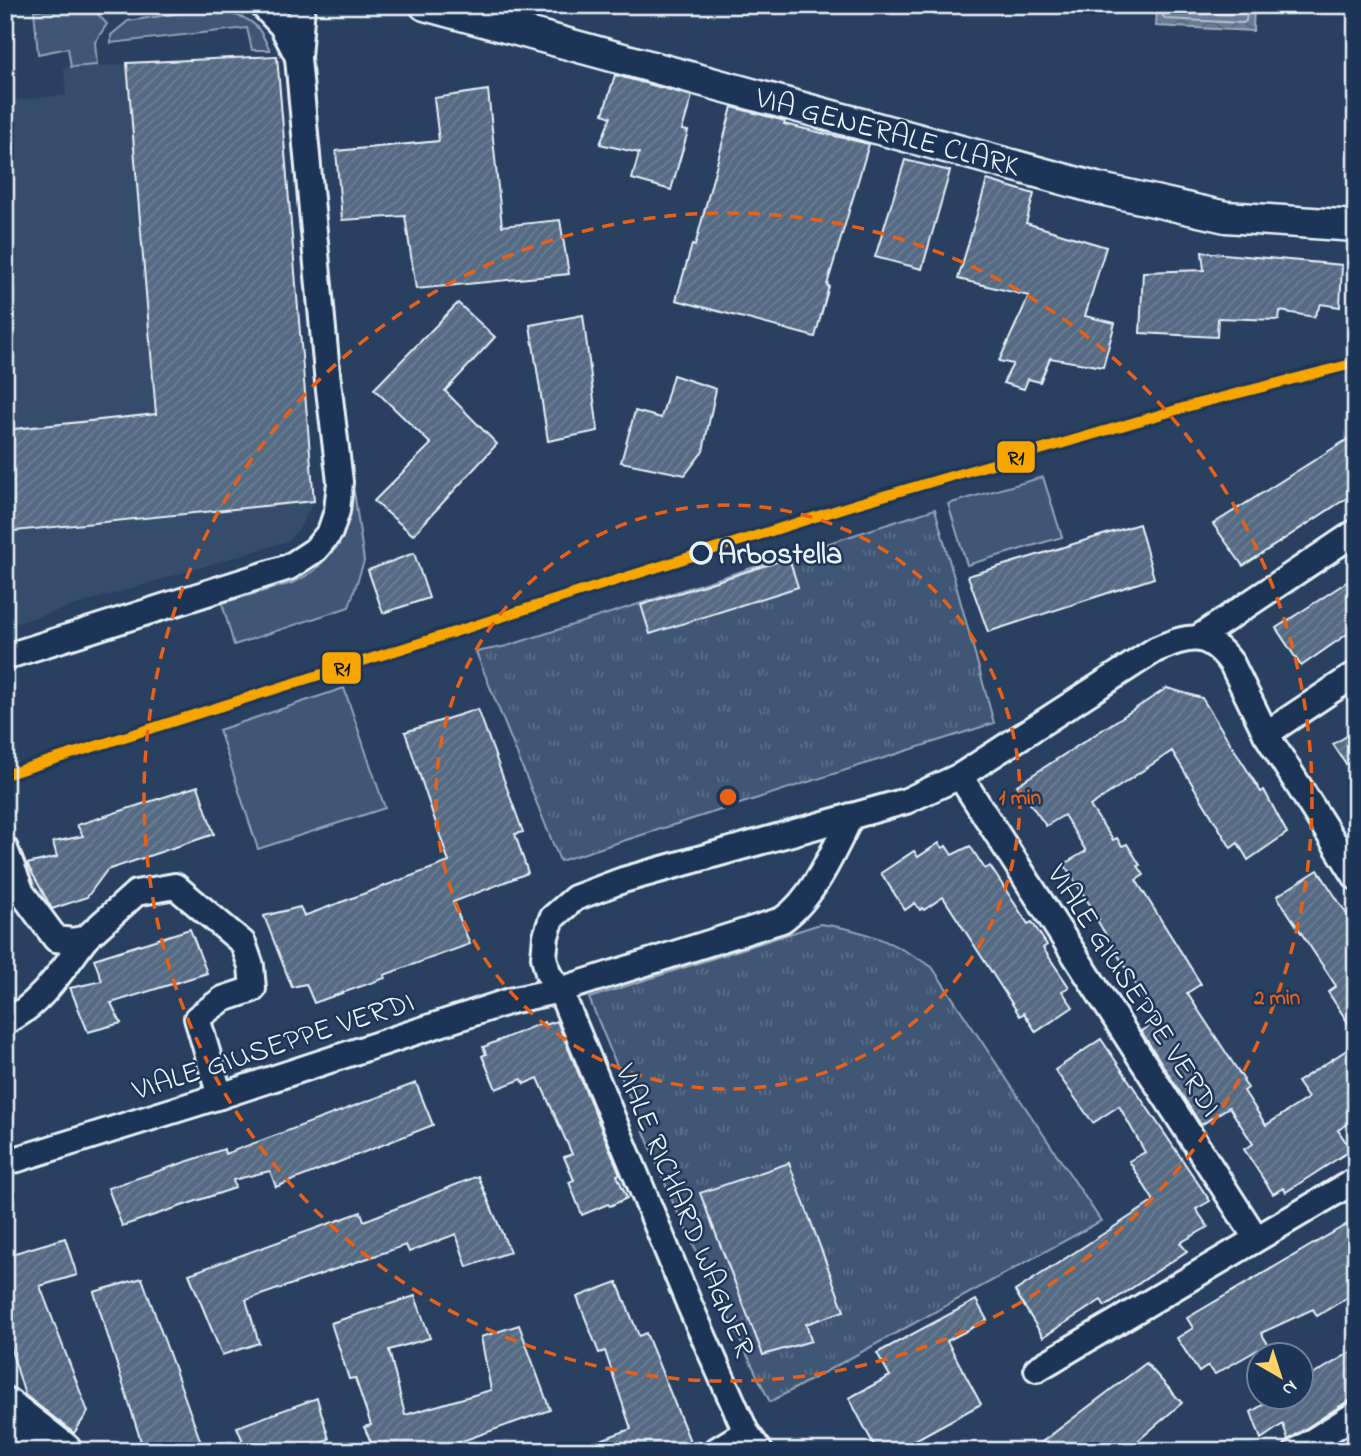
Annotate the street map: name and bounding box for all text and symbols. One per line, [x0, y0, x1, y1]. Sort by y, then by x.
street label: VIA GENERALE CLARK [749, 77, 1025, 190]
line badge: R1 [996, 440, 1036, 474]
text: R1 [1008, 446, 1024, 473]
place label: Arbostella [718, 534, 842, 578]
marker: Arbostella [690, 542, 712, 564]
line badge: R1 [321, 651, 362, 685]
text: R1 [334, 657, 350, 684]
text: 1 min [999, 784, 1041, 814]
centre of rings [716, 785, 740, 809]
street label: VIALE GIUSEPPE VERDI [1034, 856, 1231, 1127]
street label: VIALE GIUSEPPE VERDI [127, 982, 420, 1114]
text: 2 min [1253, 984, 1300, 1014]
street label: VIALE RICHARD WAGNER [601, 1057, 765, 1365]
north arrow [1246, 1340, 1316, 1410]
text: N [1276, 1373, 1303, 1402]

